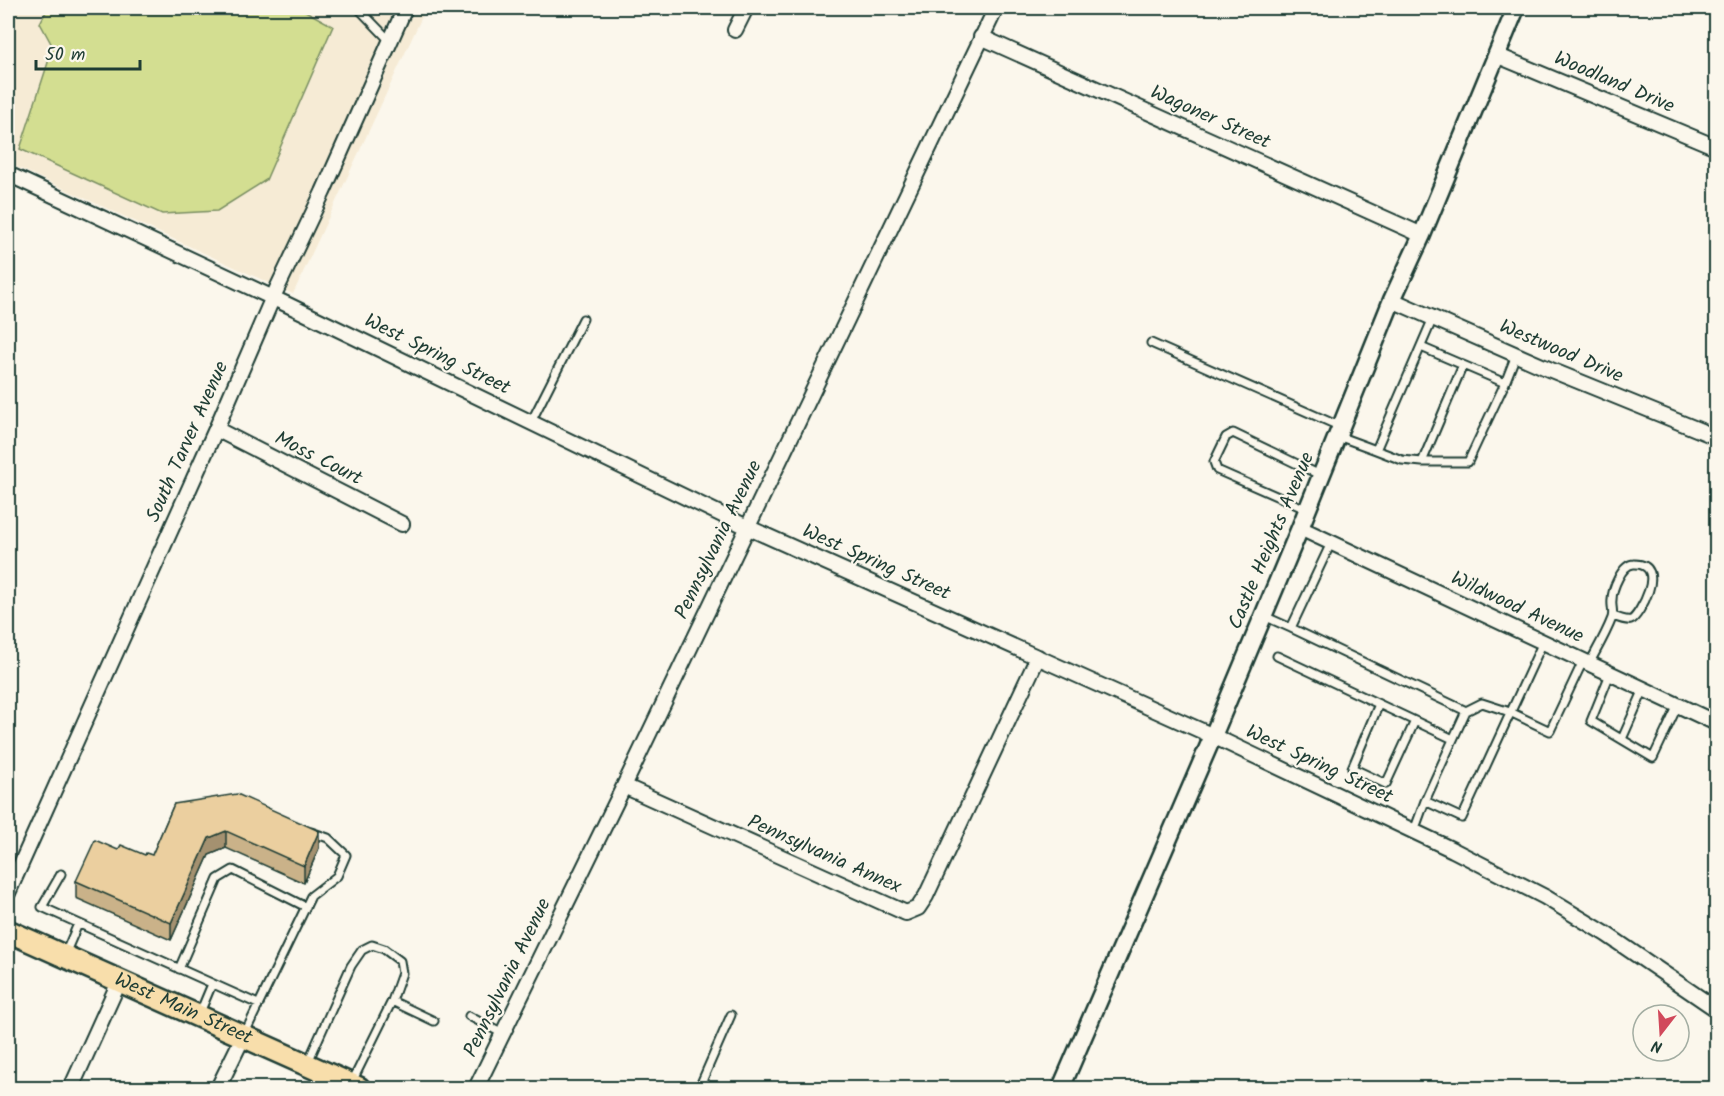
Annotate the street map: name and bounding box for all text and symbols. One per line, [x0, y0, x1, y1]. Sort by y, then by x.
scale bar [36, 33, 140, 71]
text: 50 m [45, 41, 85, 70]
street label: Woodland Drive [1549, 43, 1679, 123]
street label: Wagoner Street [1145, 77, 1275, 159]
street label: West Spring Street [358, 306, 516, 404]
street label: Westwood Drive [1494, 311, 1628, 393]
street label: South Tarver Avenue [138, 356, 238, 528]
street label: Moss Court [268, 423, 368, 495]
street label: Castle Heights Avenue [1220, 447, 1324, 635]
street label: Pennsylvania Avenue [667, 455, 771, 625]
street label: West Spring Street [797, 516, 956, 610]
street label: Wildwood Avenue [1445, 563, 1589, 653]
street label: West Spring Street [1240, 717, 1398, 813]
street label: Pennsylvania Annex [742, 807, 907, 903]
street label: Pennsylvania Avenue [456, 893, 560, 1063]
street label: West Main Street [109, 965, 258, 1054]
north arrow [1631, 1003, 1691, 1063]
text: N [1649, 1032, 1666, 1059]

